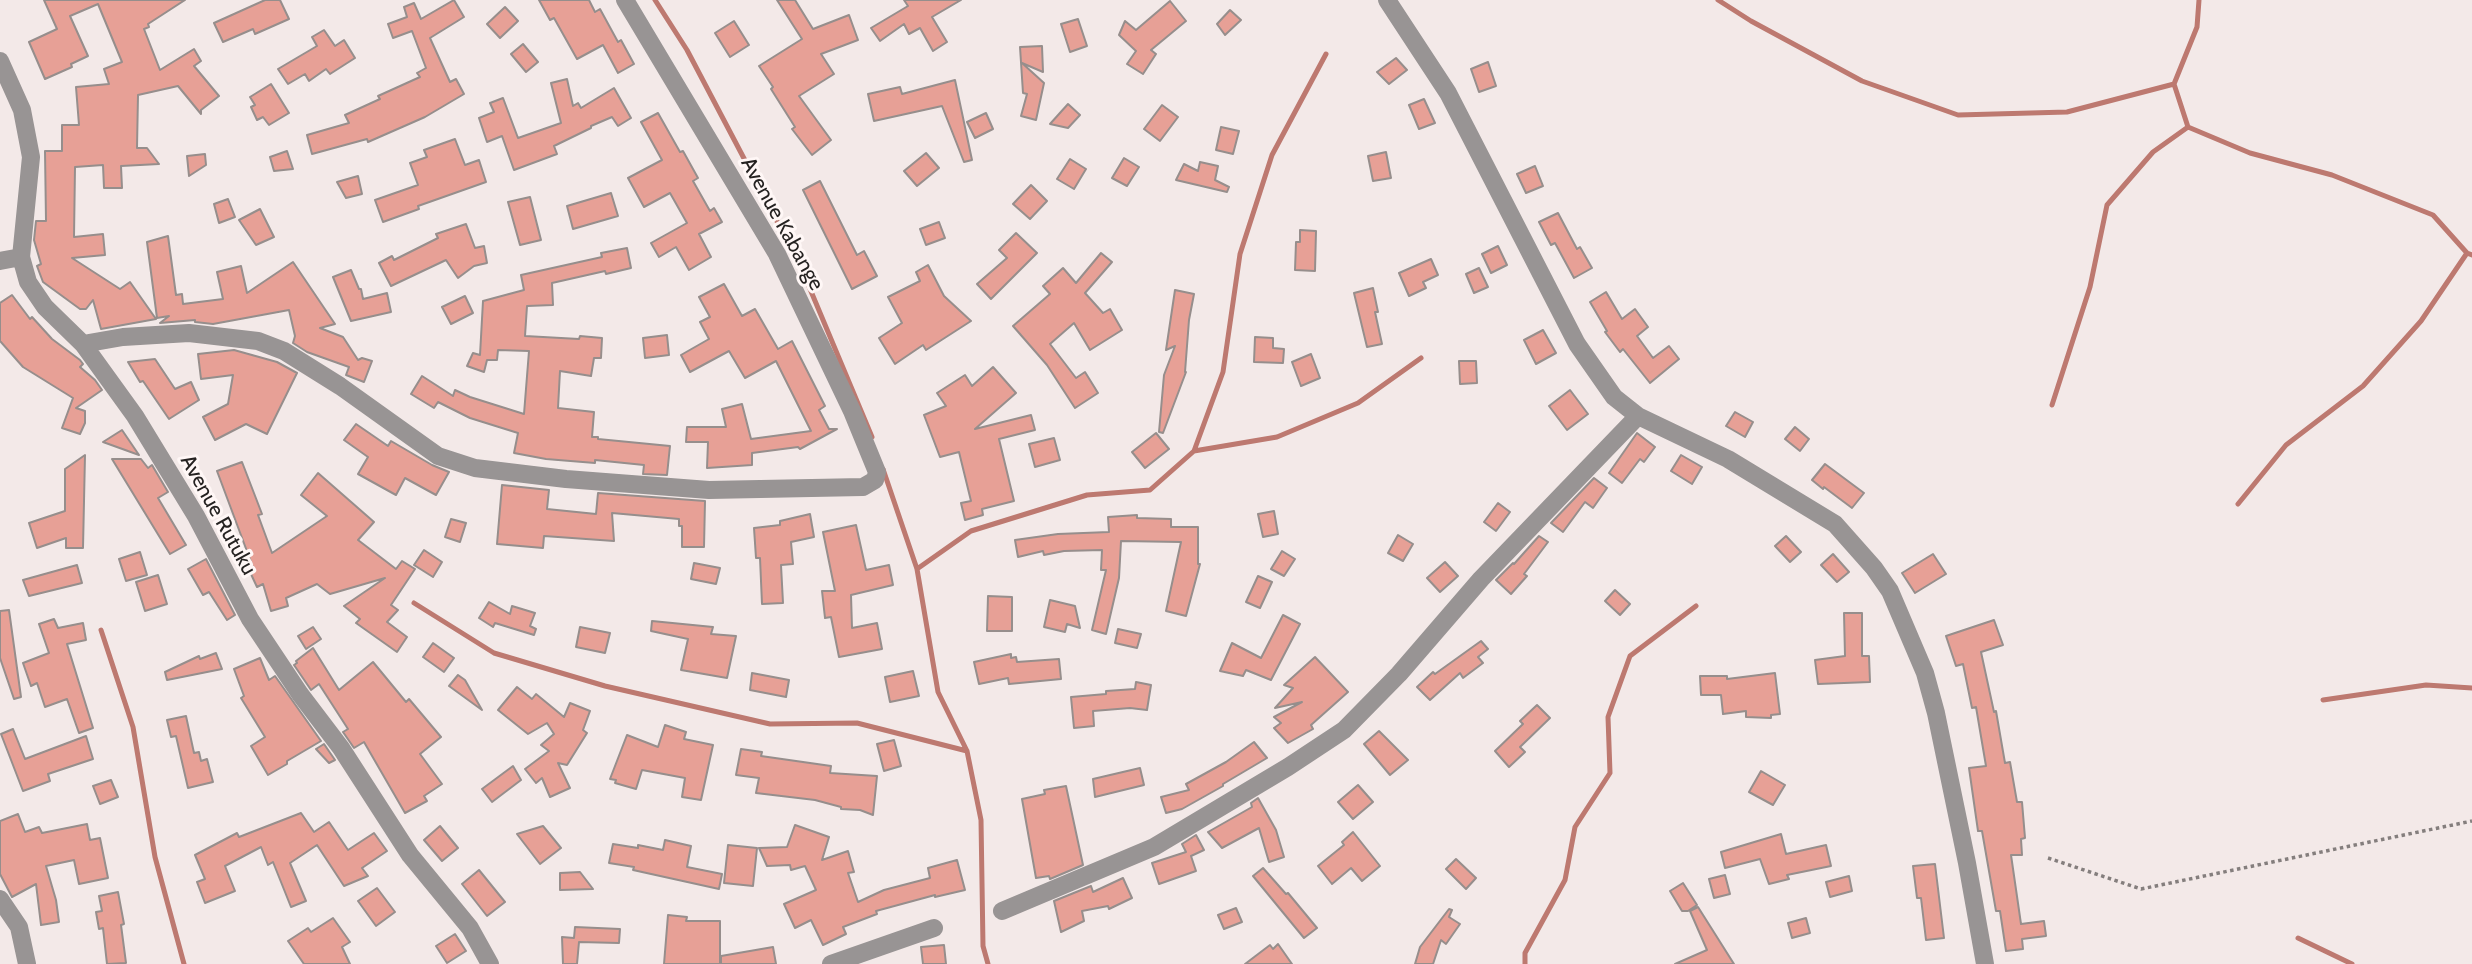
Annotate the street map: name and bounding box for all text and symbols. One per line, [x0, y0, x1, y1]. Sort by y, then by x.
street label: Avenue Kabange [735, 153, 829, 295]
street label: Avenue Rutuku [175, 451, 261, 579]

